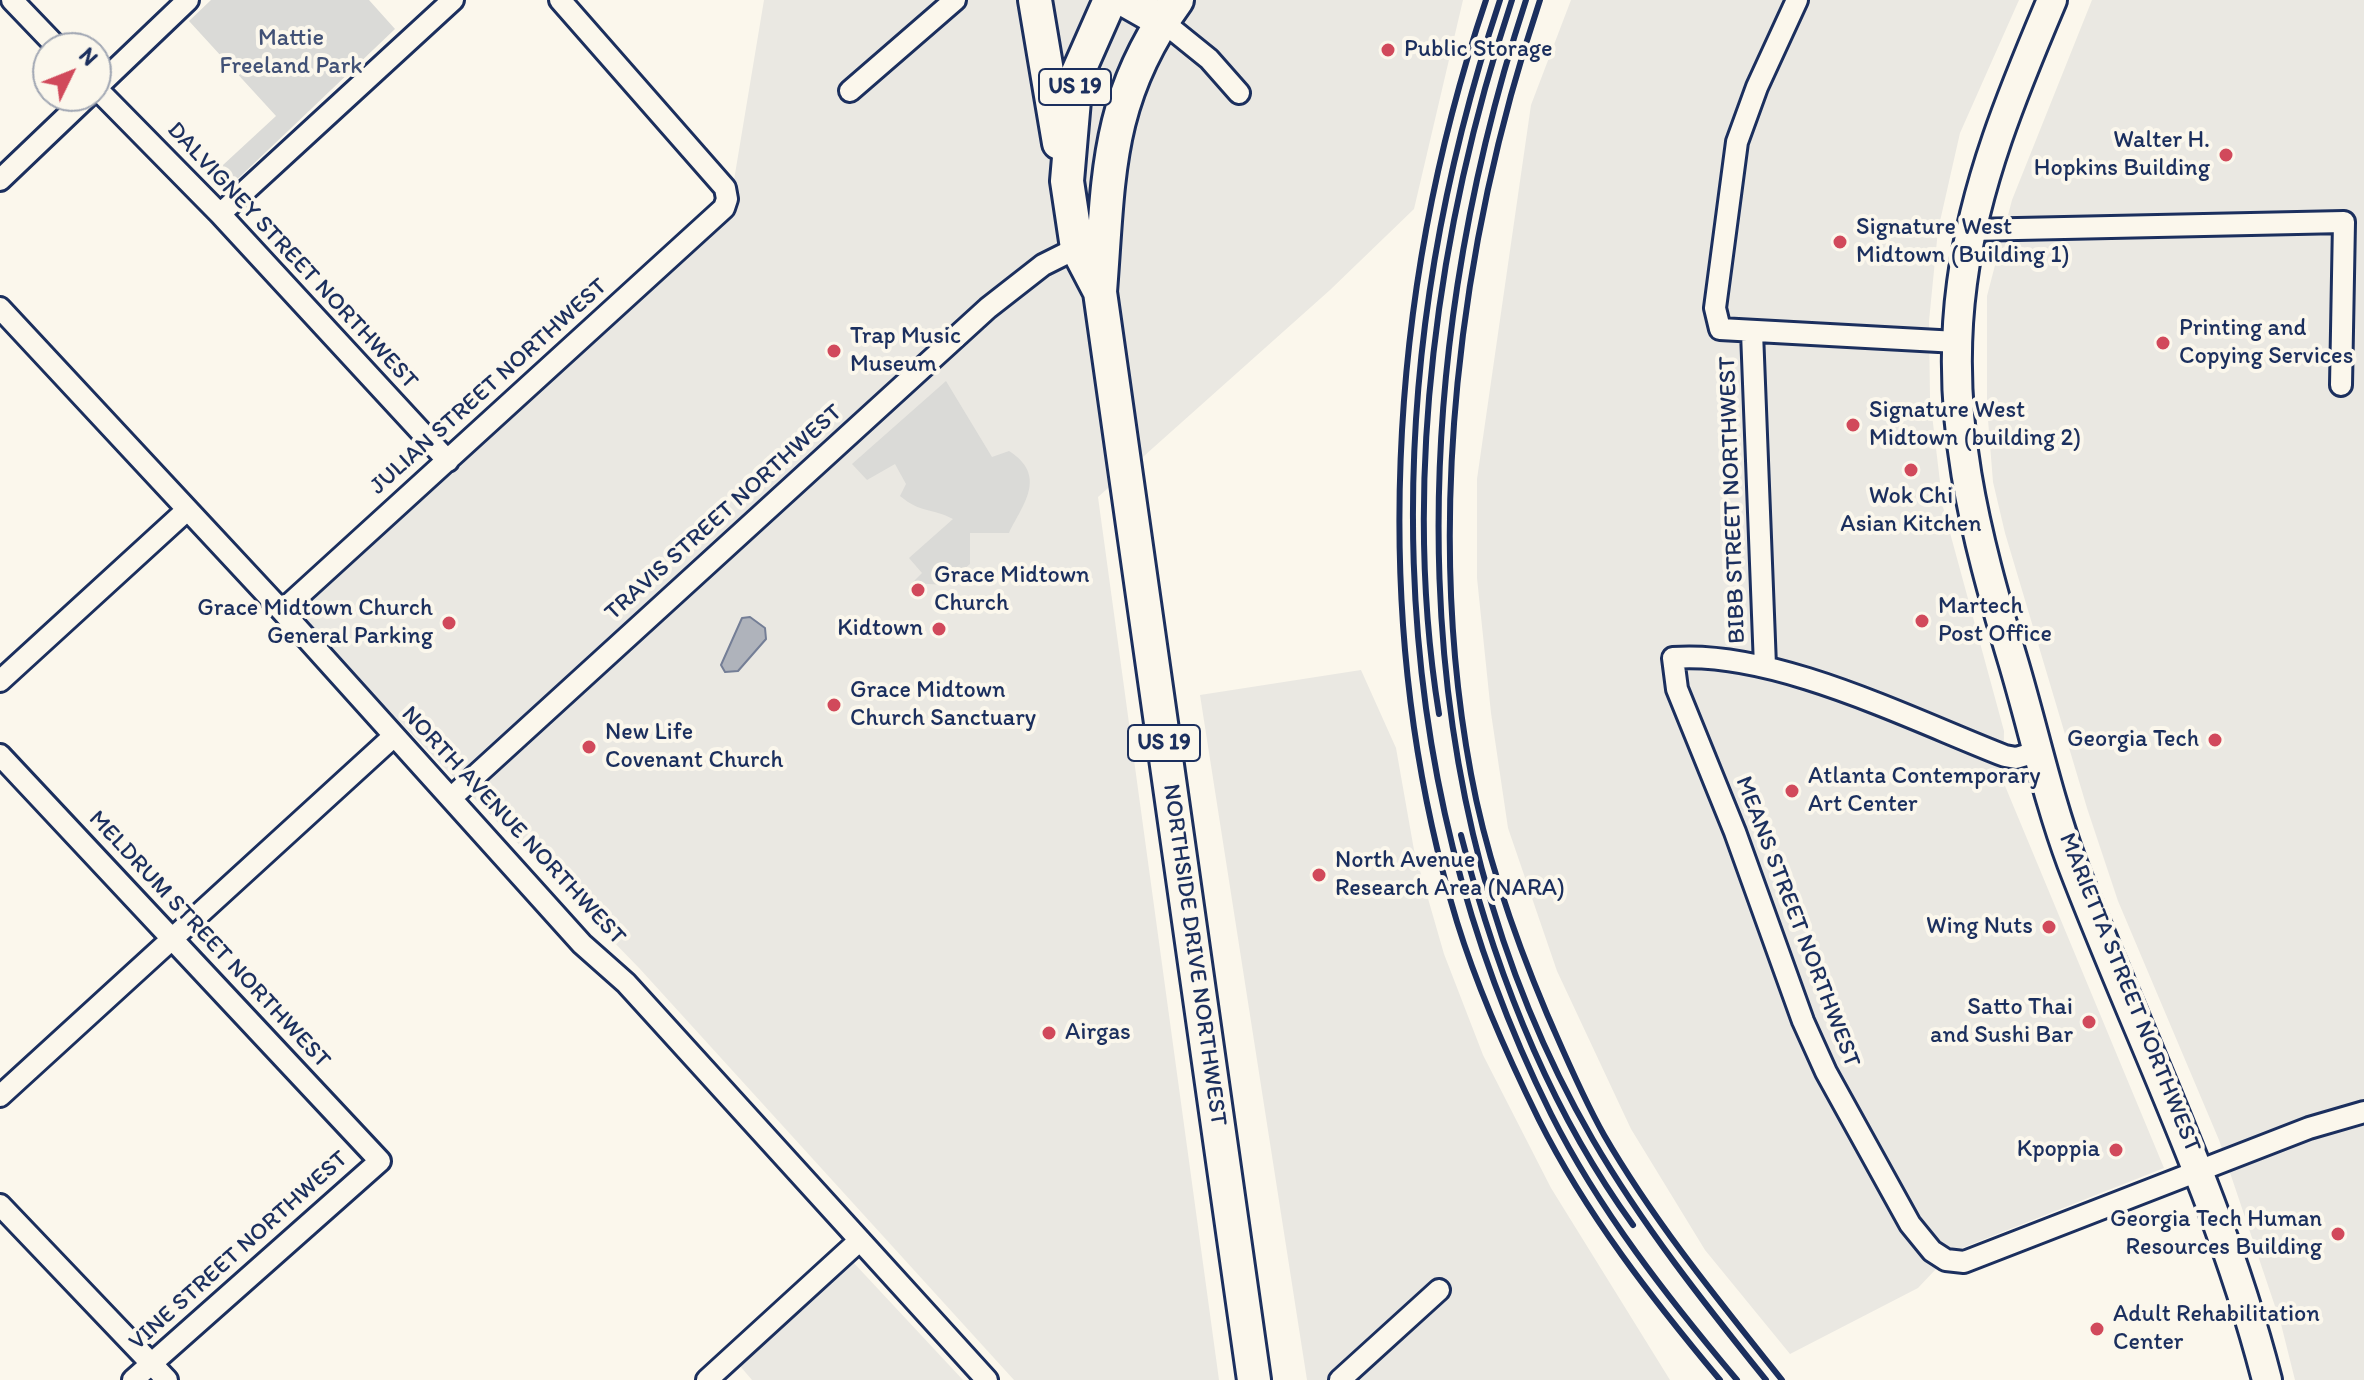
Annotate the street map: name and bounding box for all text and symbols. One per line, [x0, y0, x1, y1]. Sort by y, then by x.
park label: Mattie Freeland Park [219, 25, 363, 81]
north arrow [32, 32, 112, 112]
place label: Public Storage [1404, 36, 1553, 64]
marker: Public Storage [1379, 41, 1397, 59]
text: N [74, 42, 103, 71]
road number: US 19 [1039, 69, 1111, 105]
street label: DALVIGNEY STREET NORTHWEST [160, 116, 424, 396]
place label: Walter H. Hopkins Building [2034, 127, 2210, 183]
marker: Walter H. Hopkins Building [2217, 146, 2235, 164]
place label: Signature West Midtown (Building 1) [1856, 214, 2069, 270]
marker: Signature West Midtown (Building 1) [1831, 233, 1849, 251]
street label: JULIAN STREET NORTHWEST [364, 273, 614, 501]
place label: Printing and Copying Services [2179, 315, 2353, 371]
place label: Trap Music Museum [850, 323, 961, 379]
marker: Printing and Copying Services [2154, 334, 2172, 352]
marker: Trap Music Museum [825, 342, 843, 360]
street label: BIBB STREET NORTHWEST [1714, 356, 1752, 644]
place label: Signature West Midtown (building 2) [1869, 397, 2081, 453]
street label: TRAVIS STREET NORTHWEST [599, 399, 849, 627]
marker: Signature West Midtown (building 2) [1844, 416, 1862, 434]
marker: Wok Chi Asian Kitchen [1902, 461, 1920, 479]
place label: Wok Chi Asian Kitchen [1840, 483, 1982, 539]
place label: Grace Midtown Church [934, 562, 1090, 618]
marker: Grace Midtown Church [909, 581, 927, 599]
place label: Martech Post Office [1938, 593, 2052, 649]
place label: Grace Midtown Church General Parking [197, 595, 433, 651]
marker: Martech Post Office [1913, 612, 1931, 630]
marker: Grace Midtown Church General Parking [440, 614, 458, 632]
place label: Kidtown [837, 615, 923, 643]
marker: Kidtown [930, 620, 948, 638]
place label: Grace Midtown Church Sanctuary [850, 677, 1036, 733]
marker: Grace Midtown Church Sanctuary [825, 696, 843, 714]
street label: NORTH AVENUE NORTHWEST [395, 701, 631, 951]
place label: New Life Covenant Church [605, 719, 783, 775]
road number: US 19 [1128, 725, 1200, 761]
place label: Georgia Tech [2067, 726, 2199, 754]
marker: Georgia Tech [2206, 731, 2224, 749]
marker: New Life Covenant Church [580, 738, 598, 756]
place label: Atlanta Contemporary Art Center [1808, 763, 2041, 819]
street label: MEANS STREET NORTHWEST [1728, 772, 1866, 1072]
street label: NORTHSIDE DRIVE NORTHWEST [1156, 782, 1232, 1128]
marker: Atlanta Contemporary Art Center [1783, 782, 1801, 800]
street label: MELDRUM STREET NORTHWEST [82, 805, 336, 1075]
street label: MARIETTA STREET NORTHWEST [2052, 829, 2206, 1157]
place label: North Avenue Research Area (NARA) [1335, 847, 1565, 903]
marker: North Avenue Research Area (NARA) [1310, 866, 1328, 884]
place label: Wing Nuts [1926, 913, 2033, 941]
marker: Wing Nuts [2040, 918, 2058, 936]
place label: Satto Thai and Sushi Bar [1930, 994, 2073, 1050]
marker: Satto Thai and Sushi Bar [2080, 1013, 2098, 1031]
place label: Airgas [1065, 1019, 1131, 1047]
marker: Airgas [1040, 1024, 1058, 1042]
place label: Kpoppia [2017, 1136, 2100, 1164]
marker: Kpoppia [2107, 1141, 2125, 1159]
street label: VINE STREET NORTHWEST [124, 1145, 354, 1357]
place label: Georgia Tech Human Resources Building [2110, 1206, 2322, 1262]
marker: Georgia Tech Human Resources Building [2329, 1225, 2347, 1243]
place label: Adult Rehabilitation Center [2113, 1301, 2320, 1357]
marker: Adult Rehabilitation Center [2088, 1320, 2106, 1338]

